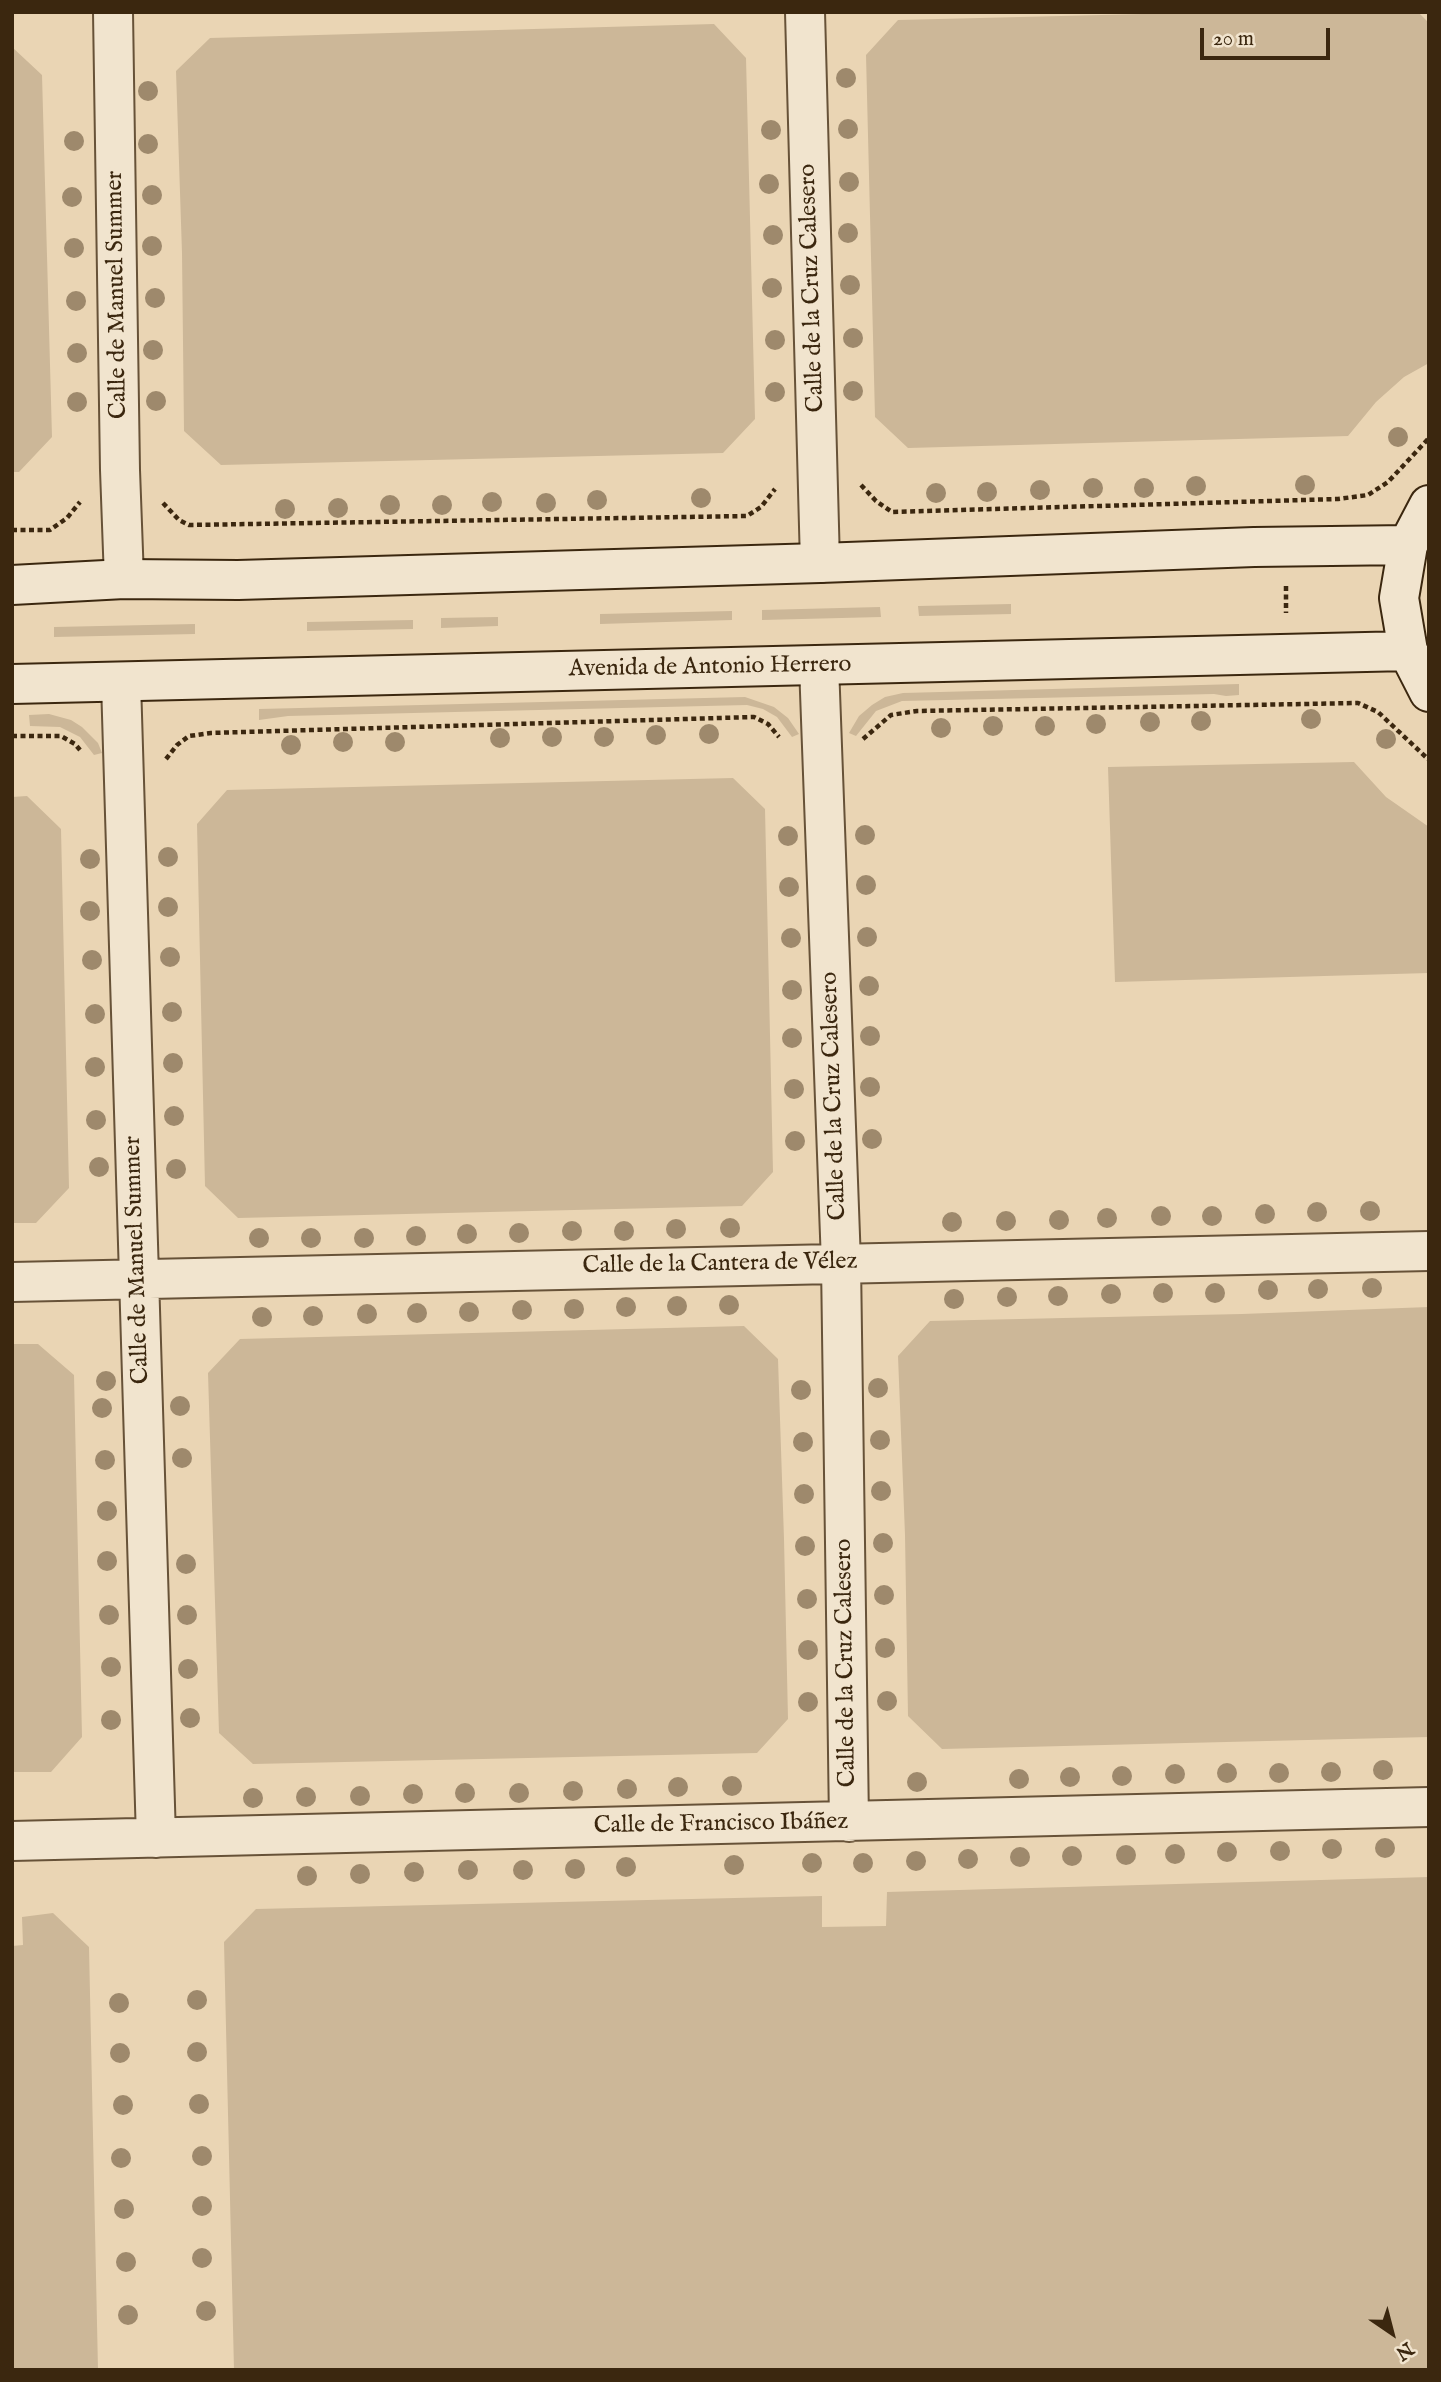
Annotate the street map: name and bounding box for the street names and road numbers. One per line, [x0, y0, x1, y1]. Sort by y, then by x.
street label: Calle de la Cruz Calesero [794, 163, 832, 413]
street label: Calle de Manuel Summer [101, 171, 135, 419]
street label: Avenida de Antonio Herrero [568, 651, 852, 685]
street label: Calle de la Cruz Calesero [816, 971, 854, 1221]
street label: Calle de Manuel Summer [119, 1135, 157, 1385]
street label: Calle de la Cantera de Vélez [582, 1248, 858, 1282]
street label: Calle de la Cruz Calesero [830, 1538, 864, 1788]
street label: Calle de Francisco Ibáñez [593, 1808, 849, 1842]

